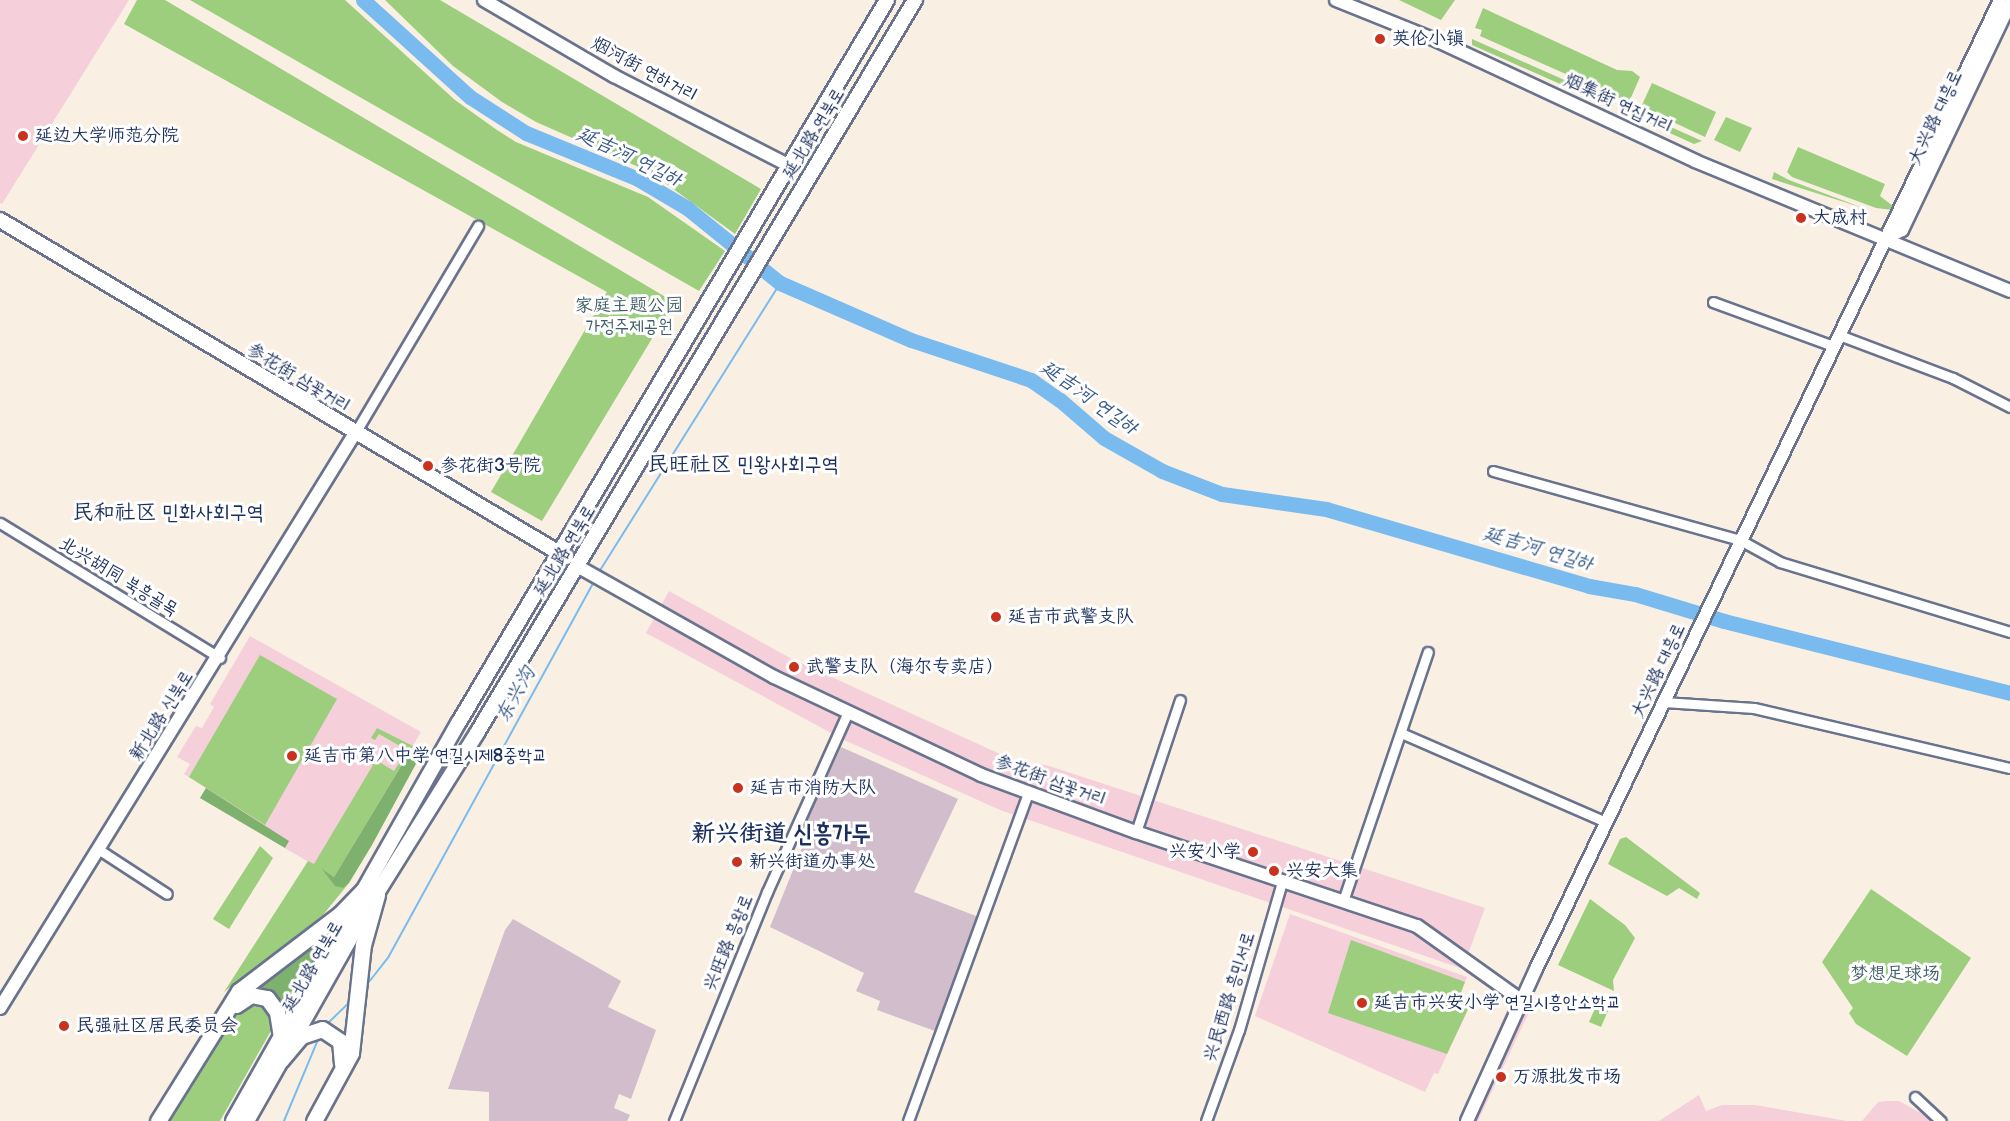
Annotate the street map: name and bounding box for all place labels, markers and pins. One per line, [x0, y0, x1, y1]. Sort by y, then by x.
place label: 英伦小镇 [1392, 28, 1464, 50]
marker: 英伦小镇 [1373, 32, 1387, 46]
place label: 延边大学师范分院 [35, 125, 179, 147]
marker: 延边大学师范分院 [16, 129, 30, 143]
place label: 大成村 [1813, 207, 1867, 229]
marker: 大成村 [1794, 211, 1808, 225]
place label: 参花街3号院 [440, 455, 541, 477]
marker: 参花街3号院 [421, 459, 435, 473]
place label: 延吉市武警支队 [1008, 606, 1134, 628]
marker: 延吉市武警支队 [989, 610, 1003, 624]
place label: 武警支队（海尔专卖店） [806, 656, 1004, 678]
marker: 武警支队（海尔专卖店） [787, 660, 801, 674]
place label: 延吉市第八中学 연길시제8중학교 [304, 745, 547, 767]
marker: 延吉市第八中学 연길시제8중학교 [285, 749, 299, 763]
place label: 延吉市消防大队 [750, 777, 876, 799]
marker: 延吉市消防大队 [731, 781, 745, 795]
place label: 兴安小学 [1169, 841, 1241, 863]
marker: 兴安小学 [1246, 845, 1260, 859]
place label: 新兴街道办事处 [749, 851, 875, 873]
marker: 新兴街道办事处 [730, 855, 744, 869]
place label: 兴安大集 [1286, 860, 1358, 882]
marker: 兴安大集 [1267, 864, 1281, 878]
place label: 延吉市兴安小学 연길시흥안소학교 [1374, 992, 1621, 1014]
marker: 延吉市兴安小学 연길시흥안소학교 [1355, 996, 1369, 1010]
place label: 民强社区居民委员会 [76, 1015, 238, 1037]
marker: 民强社区居民委员会 [57, 1019, 71, 1033]
place label: 万源批发市场 [1513, 1066, 1621, 1088]
marker: 万源批发市场 [1494, 1070, 1508, 1084]

